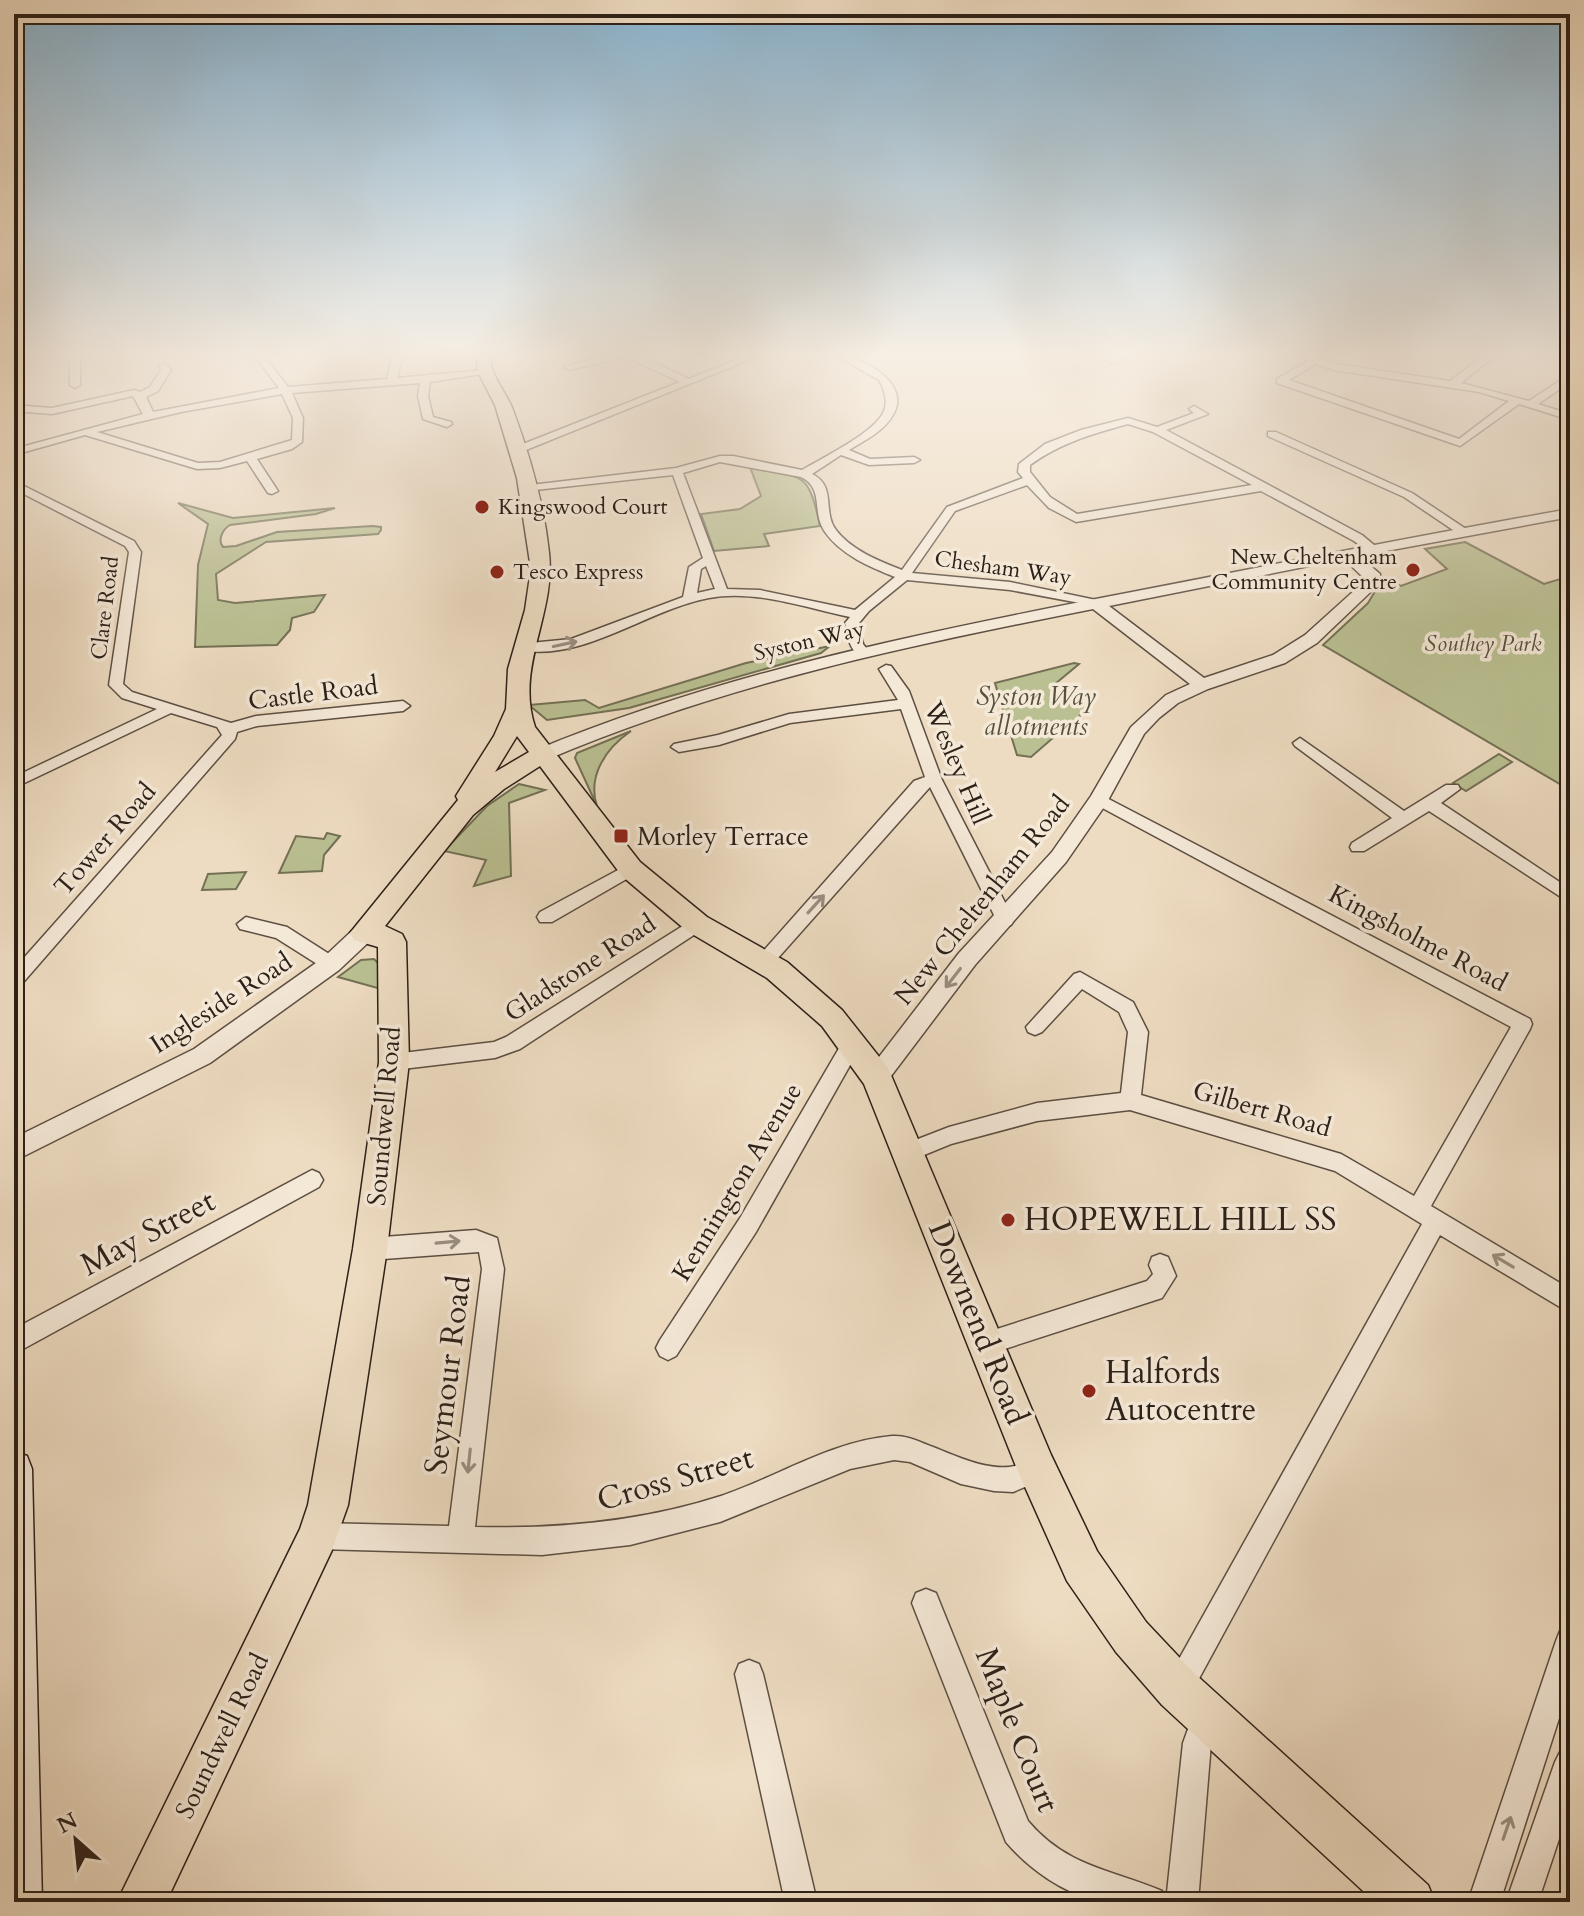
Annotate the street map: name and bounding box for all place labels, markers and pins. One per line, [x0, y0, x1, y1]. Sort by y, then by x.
place label: Kingswood Court [498, 492, 668, 522]
marker: Kingswood Court [473, 498, 491, 516]
place label: New Cheltenham Community Centre [1212, 542, 1397, 597]
place label: Tesco Express [513, 557, 643, 587]
marker: New Cheltenham Community Centre [1404, 561, 1422, 579]
marker: Tesco Express [488, 563, 506, 581]
place label: Morley Terrace [637, 819, 809, 854]
marker: Morley Terrace [612, 827, 630, 845]
place label: HOPEWELL HILL SS [1024, 1198, 1337, 1242]
marker: HOPEWELL HILL SS [999, 1211, 1017, 1229]
place label: Halfords Autocentre [1105, 1351, 1256, 1432]
marker: Halfords Autocentre [1080, 1382, 1098, 1400]

